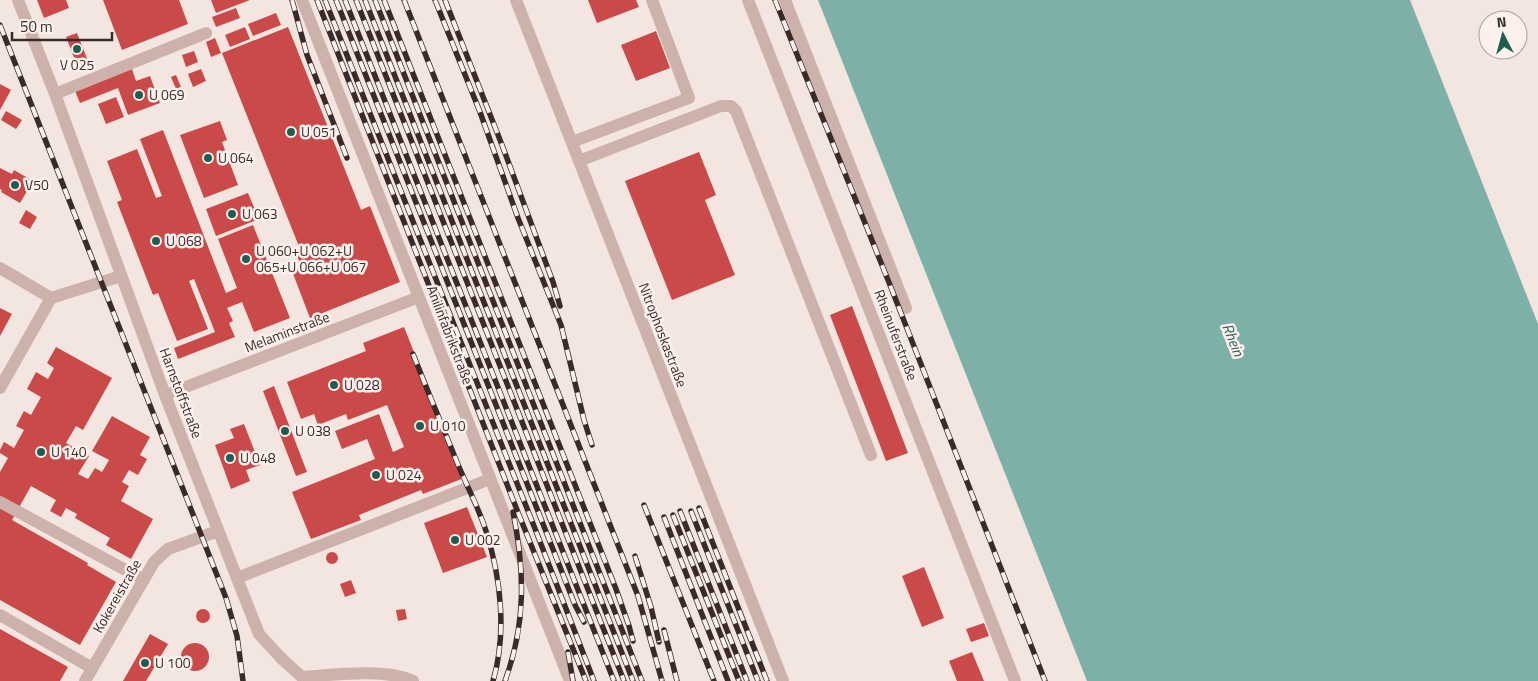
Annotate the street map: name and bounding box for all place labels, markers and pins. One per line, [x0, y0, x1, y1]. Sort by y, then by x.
marker: V 025 [71, 43, 83, 55]
place label: V 025 [60, 54, 95, 75]
place label: U 069 [149, 84, 185, 105]
marker: U 069 [133, 89, 145, 101]
place label: U 051 [301, 121, 337, 142]
marker: U 051 [285, 126, 297, 138]
place label: U 064 [218, 147, 254, 168]
marker: U 064 [202, 152, 214, 164]
place label: V50 [25, 174, 49, 195]
marker: V50 [9, 179, 21, 191]
place label: U 063 [242, 203, 278, 224]
marker: U 063 [226, 208, 238, 220]
place label: U 068 [166, 230, 202, 251]
marker: U 068 [150, 235, 162, 247]
place label: U 060+U 062+U 065+U 066+U 067 [256, 240, 366, 277]
marker: U 060+U 062+U 065+U 066+U 067 [240, 253, 252, 265]
place label: U 028 [344, 374, 380, 395]
marker: U 028 [328, 379, 340, 391]
place label: U 010 [430, 415, 466, 436]
place label: U 038 [295, 420, 331, 441]
marker: U 010 [414, 420, 426, 432]
marker: U 038 [279, 425, 291, 437]
place label: U 140 [51, 441, 87, 462]
marker: U 140 [35, 446, 47, 458]
place label: U 048 [240, 447, 276, 468]
marker: U 048 [224, 452, 236, 464]
place label: U 024 [386, 464, 422, 485]
marker: U 024 [370, 469, 382, 481]
place label: U 002 [465, 529, 501, 550]
marker: U 002 [449, 534, 461, 546]
place label: U 100 [155, 652, 191, 673]
marker: U 100 [139, 657, 151, 669]

